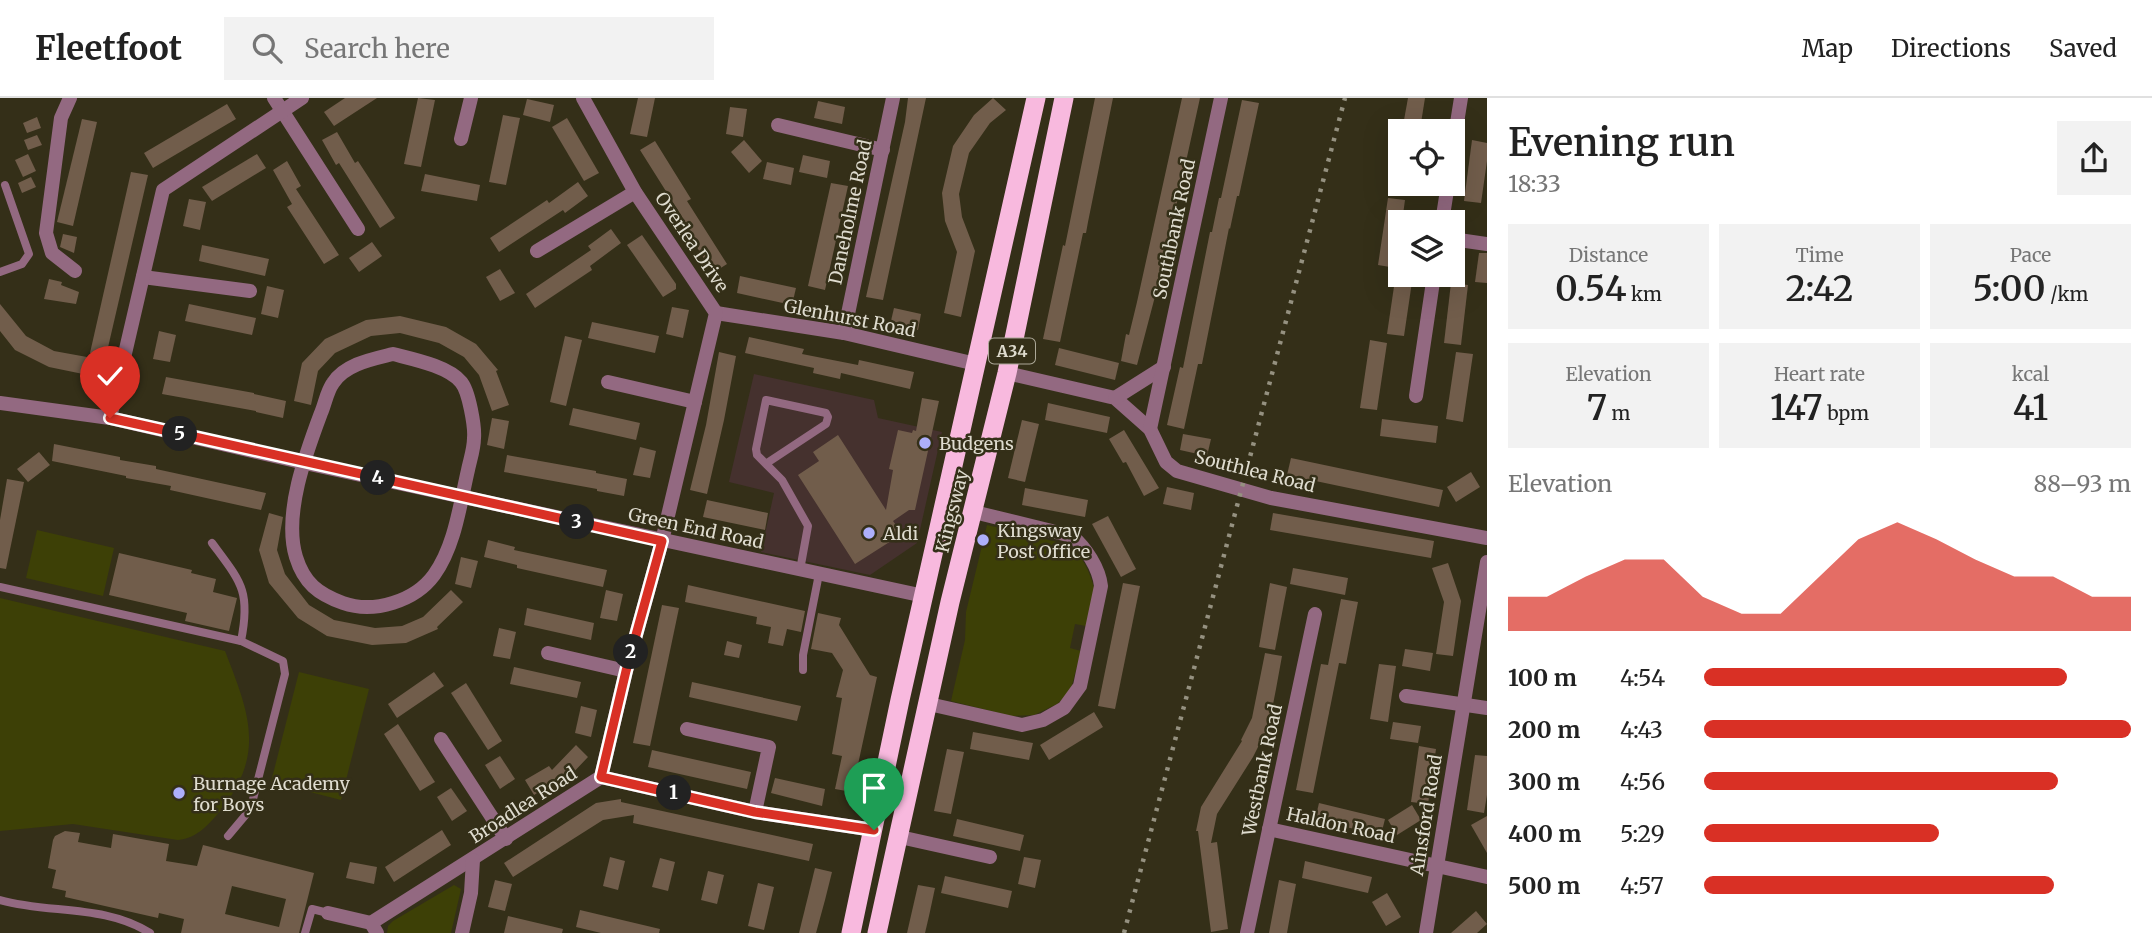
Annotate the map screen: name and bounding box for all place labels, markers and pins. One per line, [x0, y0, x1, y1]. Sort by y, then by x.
pin [80, 346, 140, 418]
pin: 5 [162, 416, 198, 452]
place label: Budgens [939, 432, 1014, 455]
marker: Budgens [917, 435, 933, 451]
pin: 4 [360, 460, 396, 496]
pin: 3 [560, 504, 594, 540]
place label: Kingsway Post Office [997, 519, 1090, 563]
place label: Aldi [882, 522, 918, 545]
marker: Aldi [861, 525, 877, 541]
marker: Kingsway Post Office [975, 532, 991, 548]
pin: 2 [614, 634, 648, 670]
pin [844, 758, 904, 830]
place label: Burnage Academy for Boys [193, 772, 350, 816]
pin: 1 [656, 776, 692, 810]
marker: Burnage Academy for Boys [171, 785, 187, 801]

